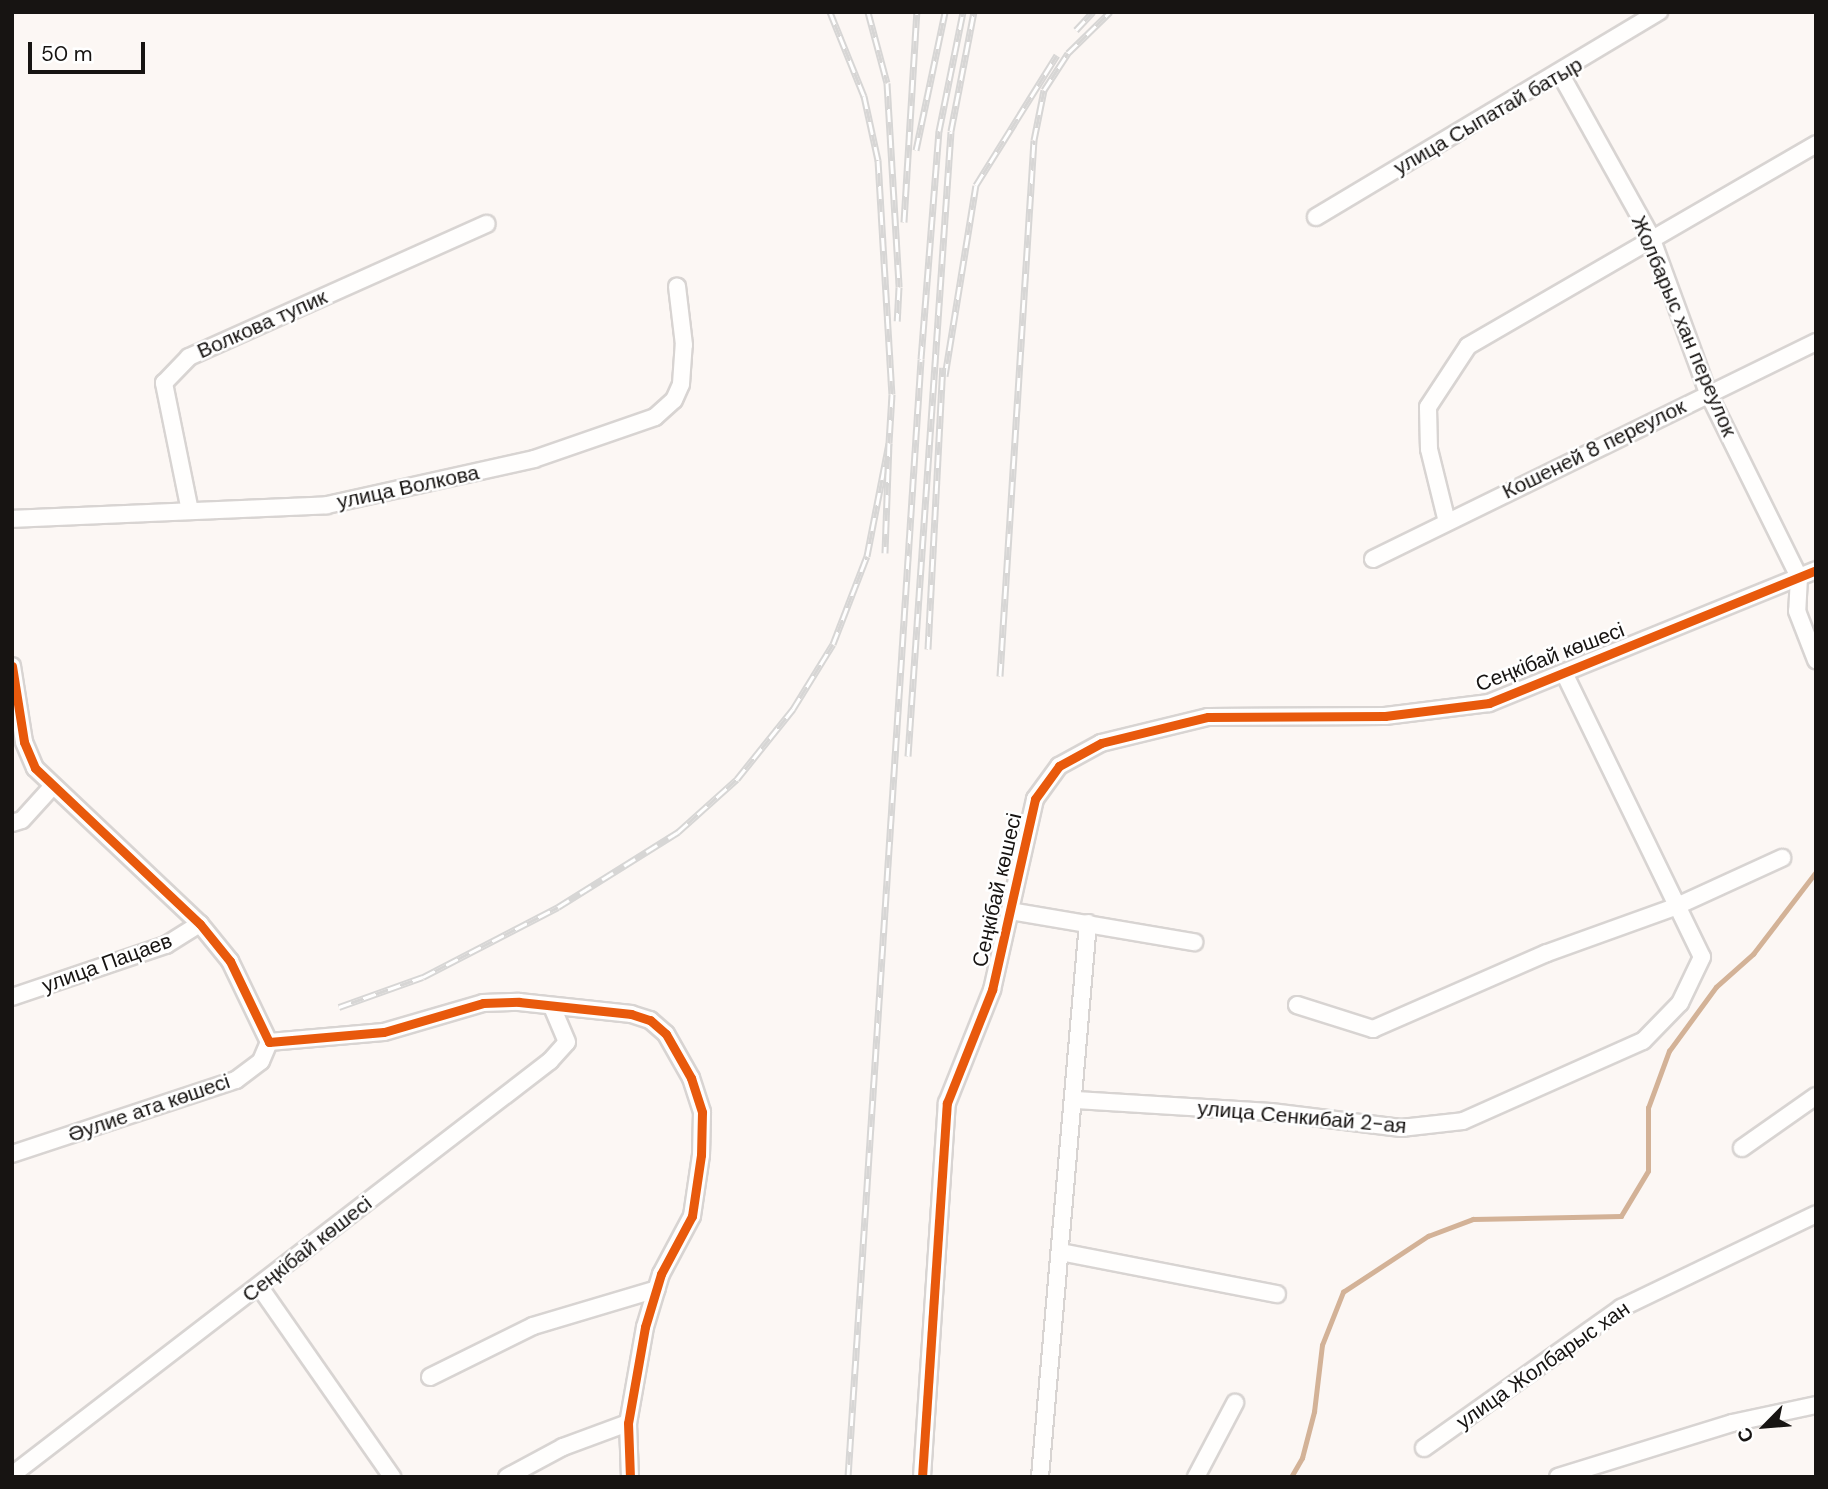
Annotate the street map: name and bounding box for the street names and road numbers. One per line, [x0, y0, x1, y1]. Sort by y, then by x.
street label: улица Сыпатай батыр [1389, 52, 1587, 180]
street label: Жолбарыс хан переулок [1626, 212, 1742, 440]
street label: Волкова тупик [193, 284, 331, 364]
street label: Кошеней 8 переулок [1498, 394, 1690, 504]
street label: улица Волкова [335, 460, 481, 514]
street label: Сеңкібай көшесі [1472, 617, 1628, 697]
street label: Сеңкібай көшесі [967, 810, 1027, 970]
street label: улица Пацаев [38, 928, 176, 998]
street label: Әулие ата көшесі [65, 1068, 233, 1148]
street label: улица Сенкибай 2-ая [1196, 1095, 1408, 1139]
street label: Сеңкібай көшесі [237, 1191, 377, 1307]
street label: улица Жолбарыс хан [1452, 1296, 1634, 1434]

